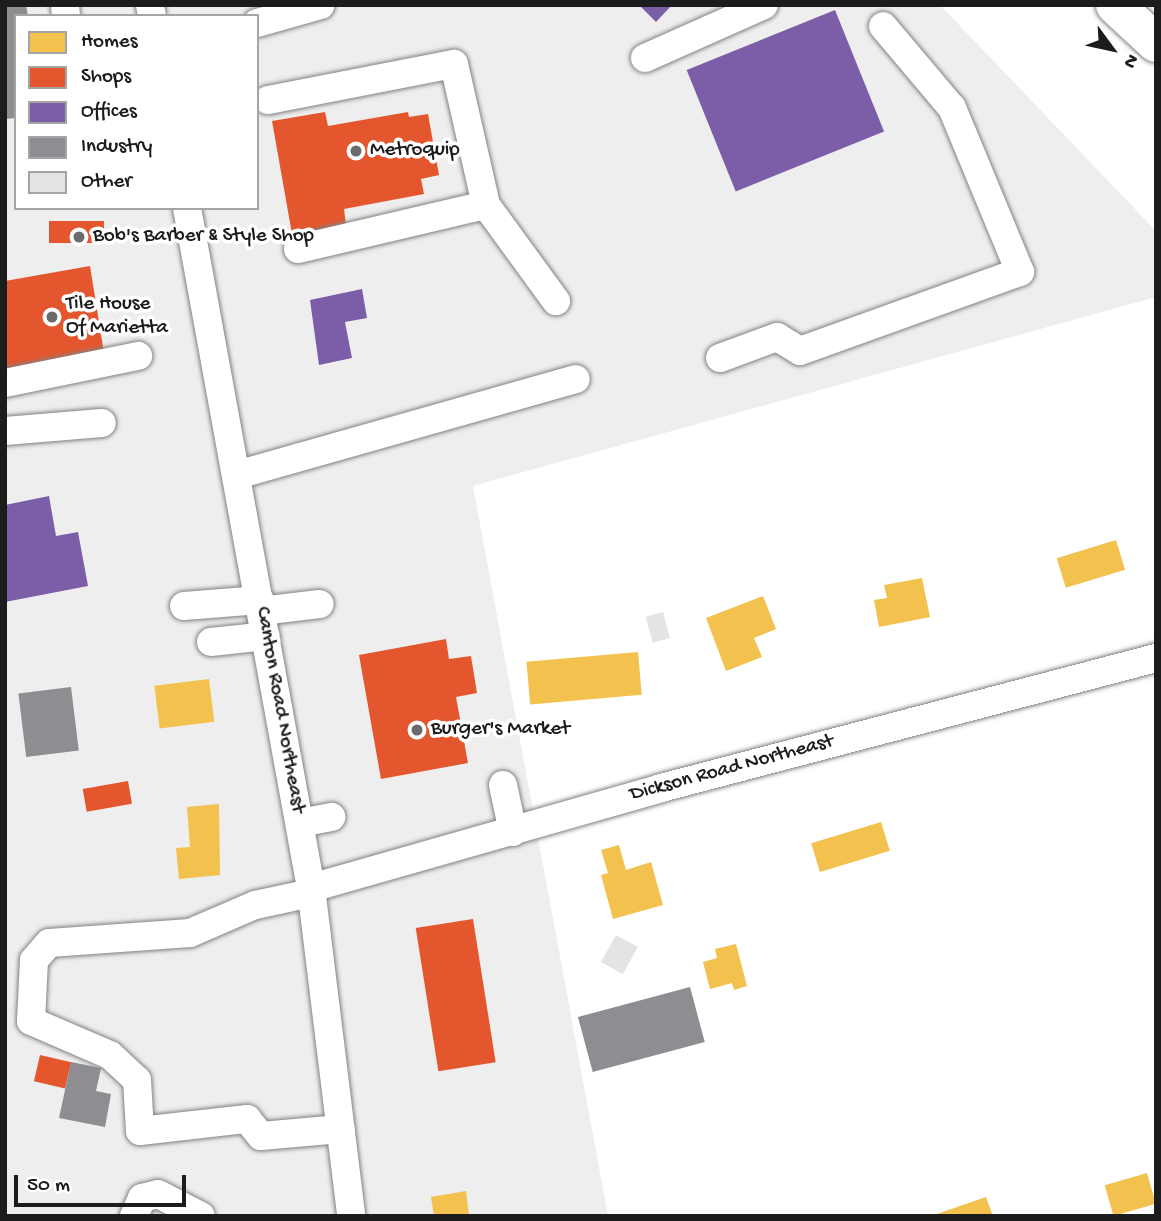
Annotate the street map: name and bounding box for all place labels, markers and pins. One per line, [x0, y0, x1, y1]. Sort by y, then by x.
place label: Metroquip [370, 138, 460, 164]
marker: Metroquip [348, 143, 364, 159]
place label: Bob's Barber & Style Shop [93, 224, 314, 250]
marker: Bob's Barber & Style Shop [71, 229, 87, 245]
place label: Tile House Of Marietta [66, 292, 168, 342]
marker: Tile House Of Marietta [44, 309, 60, 325]
place label: Burger's Market [431, 717, 570, 743]
marker: Burger's Market [409, 722, 425, 738]

